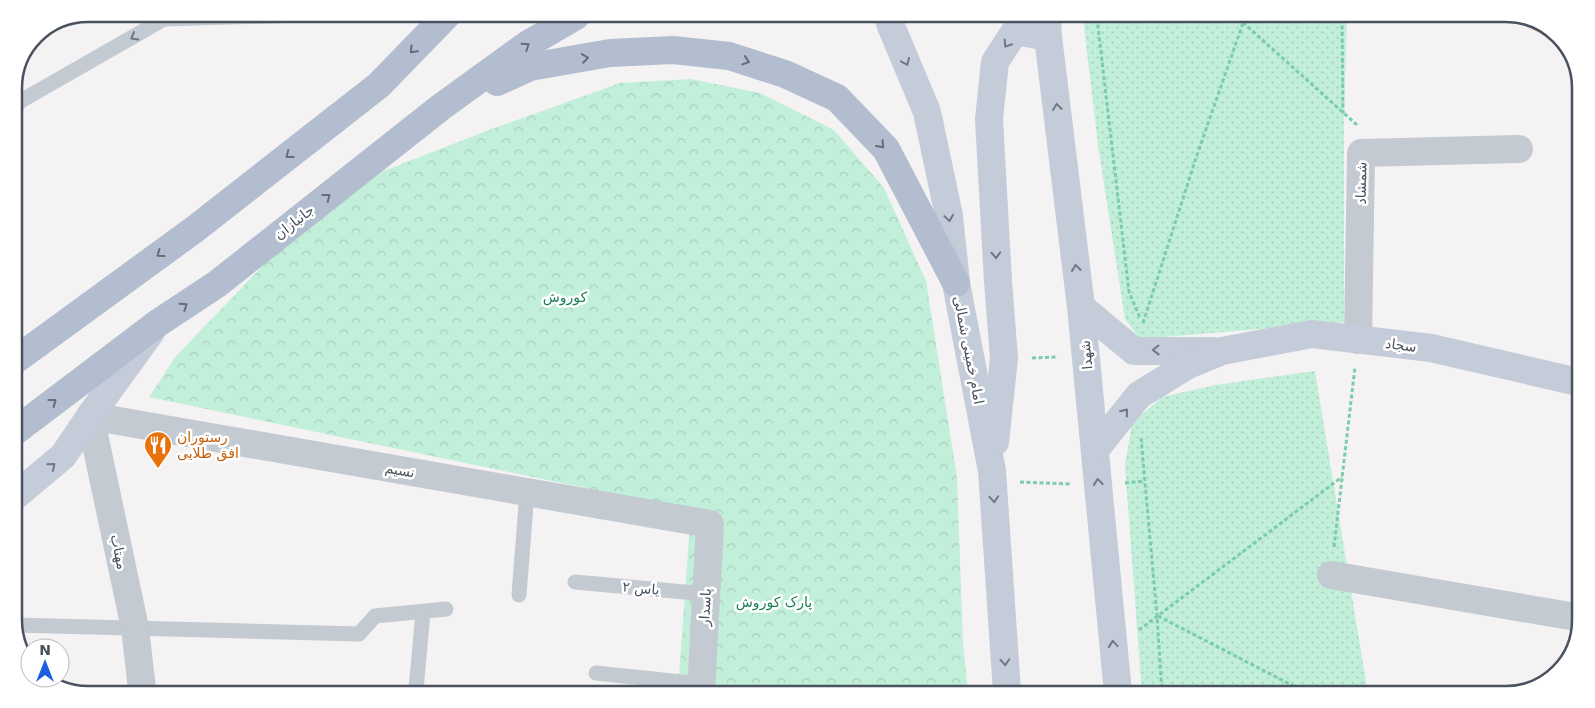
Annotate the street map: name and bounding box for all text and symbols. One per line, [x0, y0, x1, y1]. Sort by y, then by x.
one-way arrow [131, 30, 140, 40]
one-way arrow [1004, 38, 1013, 48]
one-way arrow [520, 43, 530, 52]
one-way arrow [410, 44, 419, 53]
one-way arrow [581, 53, 589, 63]
one-way arrow [741, 56, 750, 66]
one-way arrow [899, 57, 910, 66]
one-way arrow [1052, 103, 1063, 111]
one-way arrow [875, 139, 884, 148]
one-way arrow [286, 149, 295, 157]
street label: شمشاد [1353, 161, 1369, 205]
one-way arrow [321, 194, 330, 202]
street label: جانبازان [271, 201, 318, 243]
one-way arrow [943, 215, 954, 223]
one-way arrow [157, 248, 166, 257]
one-way arrow [991, 251, 1002, 259]
one-way arrow [1071, 264, 1082, 272]
park label: کوروش [543, 289, 588, 306]
street label: امام خمینی شمالی [951, 294, 987, 406]
one-way arrow [178, 303, 187, 312]
street label: سجاد [1385, 335, 1417, 355]
street label: شهدا [1077, 339, 1096, 370]
one-way arrow [1152, 345, 1160, 355]
one-way arrow [47, 400, 56, 408]
one-way arrow [1120, 409, 1128, 418]
place label: رستوران افق طلایی [177, 429, 239, 462]
restaurant icon: رستوران افق طلایی [143, 430, 173, 469]
street label: نسیم [384, 460, 416, 481]
one-way arrow [46, 462, 55, 471]
one-way arrow [1093, 478, 1104, 486]
one-way arrow [988, 496, 999, 504]
street label: مهتاب [106, 533, 131, 571]
street label: یاس ۲ [622, 578, 660, 599]
street label: پاسدار [696, 588, 715, 627]
park label: پارک کوروش [736, 594, 812, 611]
north arrow [20, 638, 70, 688]
one-way arrow [1108, 640, 1119, 648]
text: N [39, 642, 51, 658]
one-way arrow [999, 658, 1010, 666]

